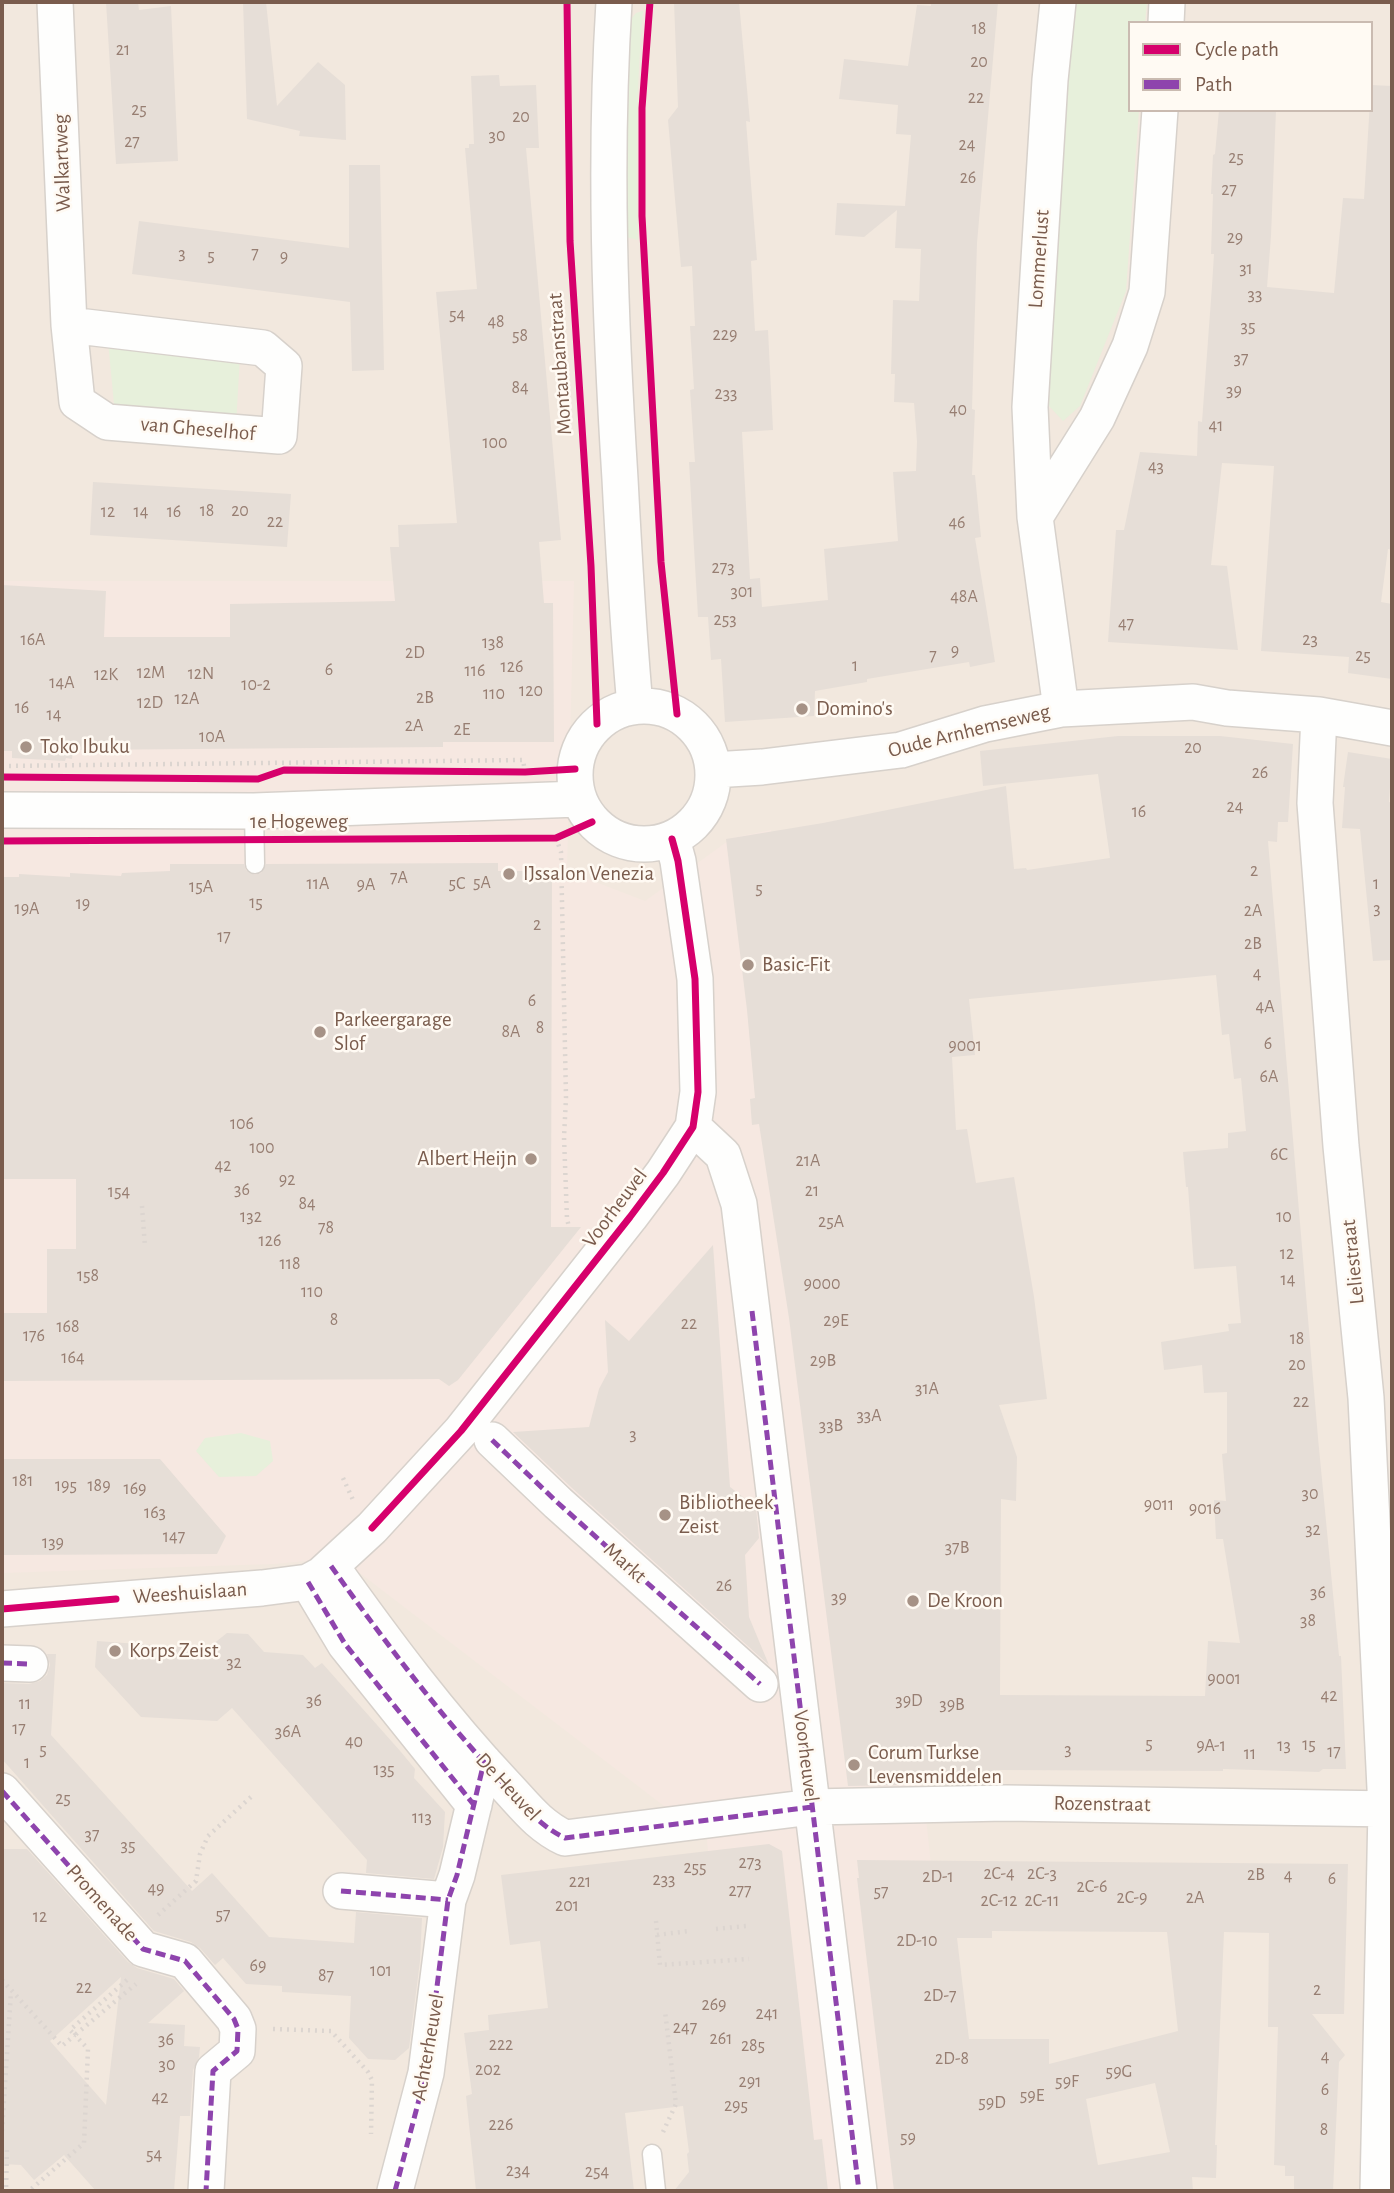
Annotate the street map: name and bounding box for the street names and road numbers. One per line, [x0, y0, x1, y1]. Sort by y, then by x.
street label: Walkartweg [48, 113, 76, 213]
street label: Lommerlust [1023, 209, 1055, 309]
street label: Montaubanstraat [542, 292, 578, 436]
street label: van Gheselhof [140, 411, 256, 447]
street label: Oude Arnhemseweg [885, 699, 1053, 763]
street label: 1e Hogeweg [250, 809, 348, 835]
street label: Voorheuvel [577, 1163, 653, 1253]
street label: Leliestraat [1336, 1218, 1370, 1306]
street label: Markt [598, 1537, 652, 1589]
street label: Weeshuislaan [132, 1576, 248, 1610]
street label: Voorheuvel [788, 1708, 824, 1804]
street label: De Heuvel [470, 1748, 546, 1826]
street label: Rozenstraat [1053, 1791, 1151, 1817]
street label: Promenade [61, 1859, 143, 1947]
street label: Achterheuvel [406, 1992, 450, 2102]

